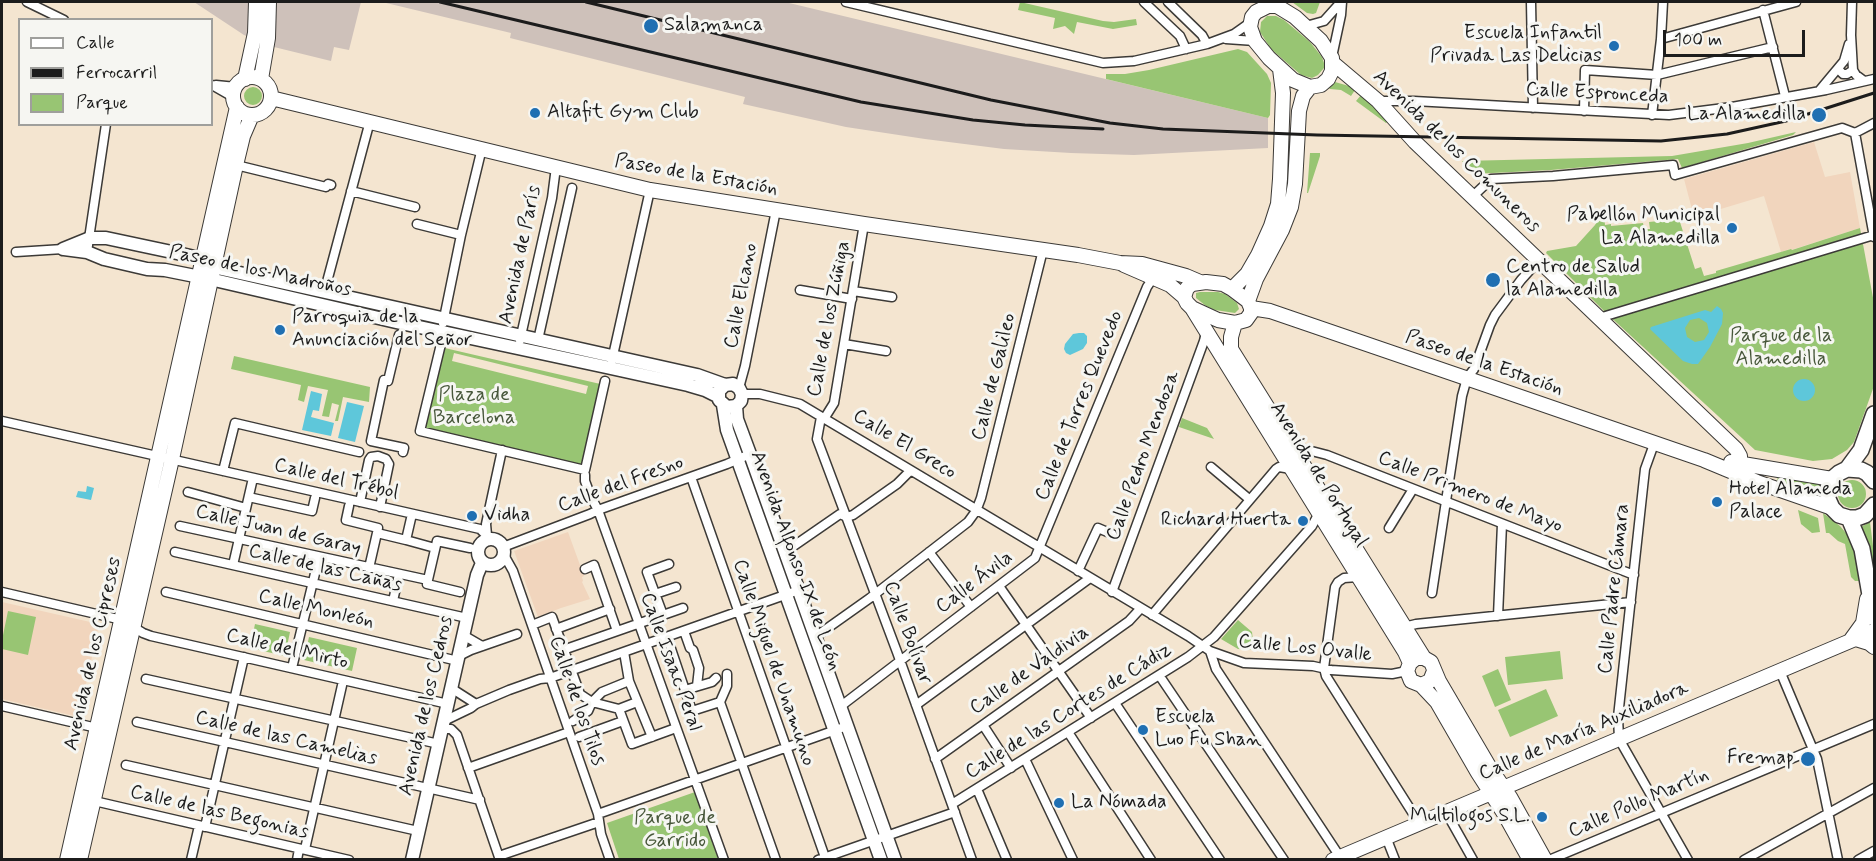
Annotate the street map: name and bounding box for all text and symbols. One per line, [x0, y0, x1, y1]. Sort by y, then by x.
place label: Salamanca [664, 14, 763, 38]
marker: Salamanca [642, 17, 660, 35]
legend [18, 18, 213, 126]
scale bar [1666, 18, 1808, 56]
place label: Escuela Infantil Privada Las Delicias [1430, 22, 1602, 69]
text: 100 m [1674, 28, 1722, 52]
text: Calle [76, 31, 115, 55]
marker: Escuela Infantil Privada Las Delicias [1607, 39, 1621, 53]
text: Ferrocarril [76, 61, 157, 85]
street label: Avenida de los Comuneros [1367, 66, 1545, 238]
street label: Calle Espronceda [1525, 78, 1669, 110]
text: Parque [76, 91, 128, 115]
place label: Altafit Gym Club [547, 101, 699, 125]
place label: La Alamedilla [1687, 103, 1806, 127]
marker: Altafit Gym Club [528, 106, 542, 120]
marker: La Alamedilla [1810, 106, 1828, 124]
street label: Paseo de la Estación [613, 150, 779, 202]
street label: Avenida de París [495, 184, 547, 326]
place label: Pabellón Municipal La Alamedilla [1567, 204, 1720, 251]
marker: Pabellón Municipal La Alamedilla [1725, 221, 1739, 235]
street label: Calle de los Zúñiga [803, 239, 857, 399]
street label: Paseo de los Madroños [167, 241, 353, 303]
street label: Calle Elcano [720, 241, 764, 351]
place label: Centro de Salud la Alamedilla [1506, 256, 1640, 303]
marker: Centro de Salud la Alamedilla [1484, 271, 1502, 289]
place label: Parroquia de la Anunciación del Señor [292, 306, 472, 353]
street label: Calle de Torres Quevedo [1031, 308, 1129, 504]
street label: Calle de Galileo [968, 311, 1022, 443]
marker: Parroquia de la Anunciación del Señor [273, 323, 287, 337]
park label: Parque de la Alamedilla [1730, 325, 1832, 372]
street label: Paseo de la Estación [1402, 326, 1566, 402]
street label: Calle Pedro Mendoza [1102, 368, 1186, 544]
park label: Plaza de Barcelona [433, 384, 515, 431]
street label: Avenida de Portugal [1264, 398, 1372, 552]
street label: Calle El Greco [848, 405, 960, 485]
street label: Calle Primero de Mayo [1374, 447, 1566, 539]
street label: Avenida Alfonso IX de León [744, 448, 846, 674]
street label: Calle del Fresno [555, 451, 687, 519]
street label: Calle del Trébol [271, 454, 401, 506]
place label: Hotel Alameda Palace [1729, 478, 1852, 525]
marker: Hotel Alameda Palace [1710, 495, 1724, 509]
street label: Calle Juan de Garay [193, 500, 363, 562]
street label: Calle Padre Cámara [1594, 503, 1636, 675]
place label: Vidha [484, 504, 530, 528]
marker: Vidha [465, 509, 479, 523]
place label: Richard Huerta [1161, 509, 1291, 533]
marker: Richard Huerta [1296, 514, 1310, 528]
street label: Calle de las Cañas [246, 540, 404, 598]
street label: Calle Ávila [932, 546, 1018, 620]
street label: Avenida de los Cipreses [60, 555, 128, 753]
street label: Calle Miguel de Unamuno [726, 557, 820, 769]
street label: Calle Bolívar [877, 578, 937, 688]
street label: Calle Monleón [256, 585, 376, 635]
street label: Calle Isaac Peral [634, 590, 706, 734]
street label: Avenida de los Cedros [395, 614, 459, 798]
street label: Calle de Valdivia [966, 621, 1094, 721]
street label: Calle del Mirto [224, 624, 350, 676]
street label: Calle Los Ovalle [1237, 630, 1373, 668]
street label: Calle de los Tilos [543, 633, 609, 769]
street label: Calle de las Cortes de Cádiz [961, 639, 1177, 785]
street label: Calle de María Auxiliadora [1476, 677, 1692, 787]
street label: Calle de las Camelias [193, 706, 379, 772]
place label: Escuela Luo Fu Shan [1155, 706, 1262, 753]
marker: Escuela Luo Fu Shan [1136, 723, 1150, 737]
place label: Fremap [1727, 747, 1794, 771]
marker: Fremap [1799, 750, 1817, 768]
street label: Calle Pollo Martín [1565, 764, 1713, 844]
street label: Calle de las Begonias [127, 781, 311, 845]
place label: La Nómada [1071, 791, 1167, 815]
marker: La Nómada [1052, 796, 1066, 810]
place label: Multilogos S.L. [1410, 805, 1530, 829]
park label: Parque de Garrido [634, 807, 716, 854]
marker: Multilogos S.L. [1535, 810, 1549, 824]

